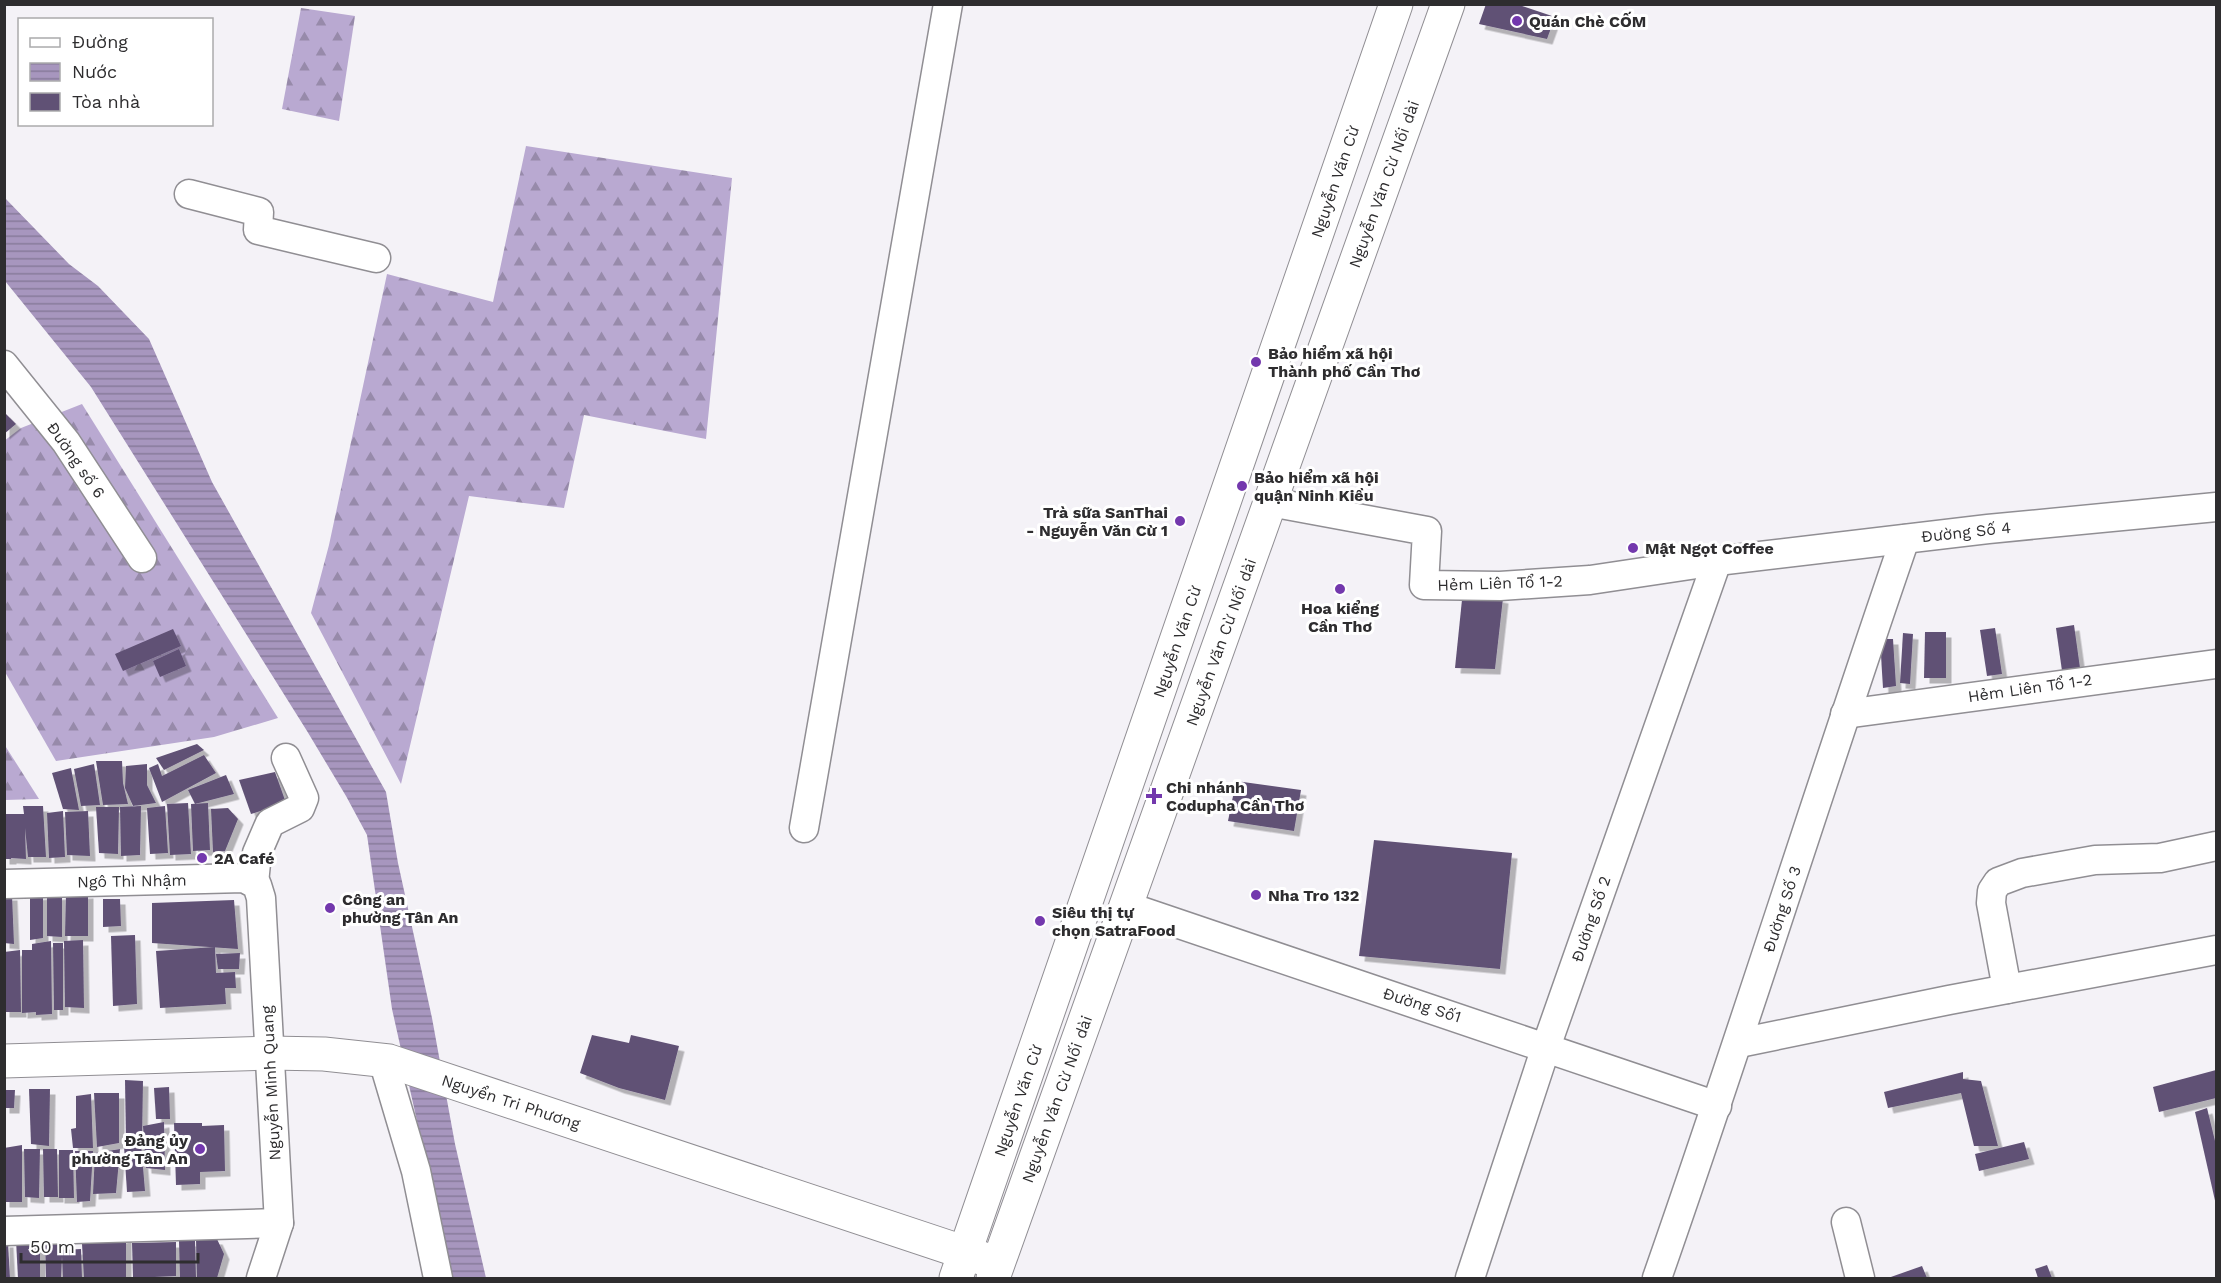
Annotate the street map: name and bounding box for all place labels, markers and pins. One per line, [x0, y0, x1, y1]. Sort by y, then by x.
place label: Quán Chè CỐM [1529, 11, 1646, 31]
marker: Quán Chè CỐM [1510, 14, 1524, 28]
place label: Bảo hiểm xã hội Thành phố Cần Thơ [1268, 344, 1421, 381]
marker: Bảo hiểm xã hội Thành phố Cần Thơ [1249, 355, 1263, 369]
place label: Bảo hiểm xã hội quận Ninh Kiều [1254, 468, 1379, 505]
marker: Bảo hiểm xã hội quận Ninh Kiều [1235, 479, 1249, 493]
place label: Trà sữa SanThai - Nguyễn Văn Cừ 1 [1026, 503, 1168, 540]
marker: Trà sữa SanThai - Nguyễn Văn Cừ 1 [1173, 514, 1187, 528]
place label: Mật Ngọt Coffee [1645, 539, 1774, 558]
marker: Mật Ngọt Coffee [1626, 541, 1640, 555]
marker: Hoa kiểng Cần Thơ [1333, 582, 1347, 596]
place label: Hoa kiểng Cần Thơ [1301, 599, 1379, 636]
place label: Chi nhánh Codupha Cần Thơ [1166, 778, 1305, 815]
marker: Chi nhánh Codupha Cần Thơ [1147, 789, 1161, 803]
place label: 2A Café [214, 849, 275, 868]
marker: 2A Café [195, 851, 209, 865]
place label: Nha Tro 132 [1268, 886, 1359, 905]
marker: Nha Tro 132 [1249, 888, 1263, 902]
place label: Công an phường Tân An [342, 890, 459, 927]
marker: Công an phường Tân An [323, 901, 337, 915]
place label: Siêu thị tự chọn SatraFood [1052, 903, 1176, 940]
marker: Siêu thị tự chọn SatraFood [1033, 914, 1047, 928]
place label: Đảng ủy phường Tân An [72, 1131, 189, 1168]
marker: Đảng ủy phường Tân An [193, 1142, 207, 1156]

